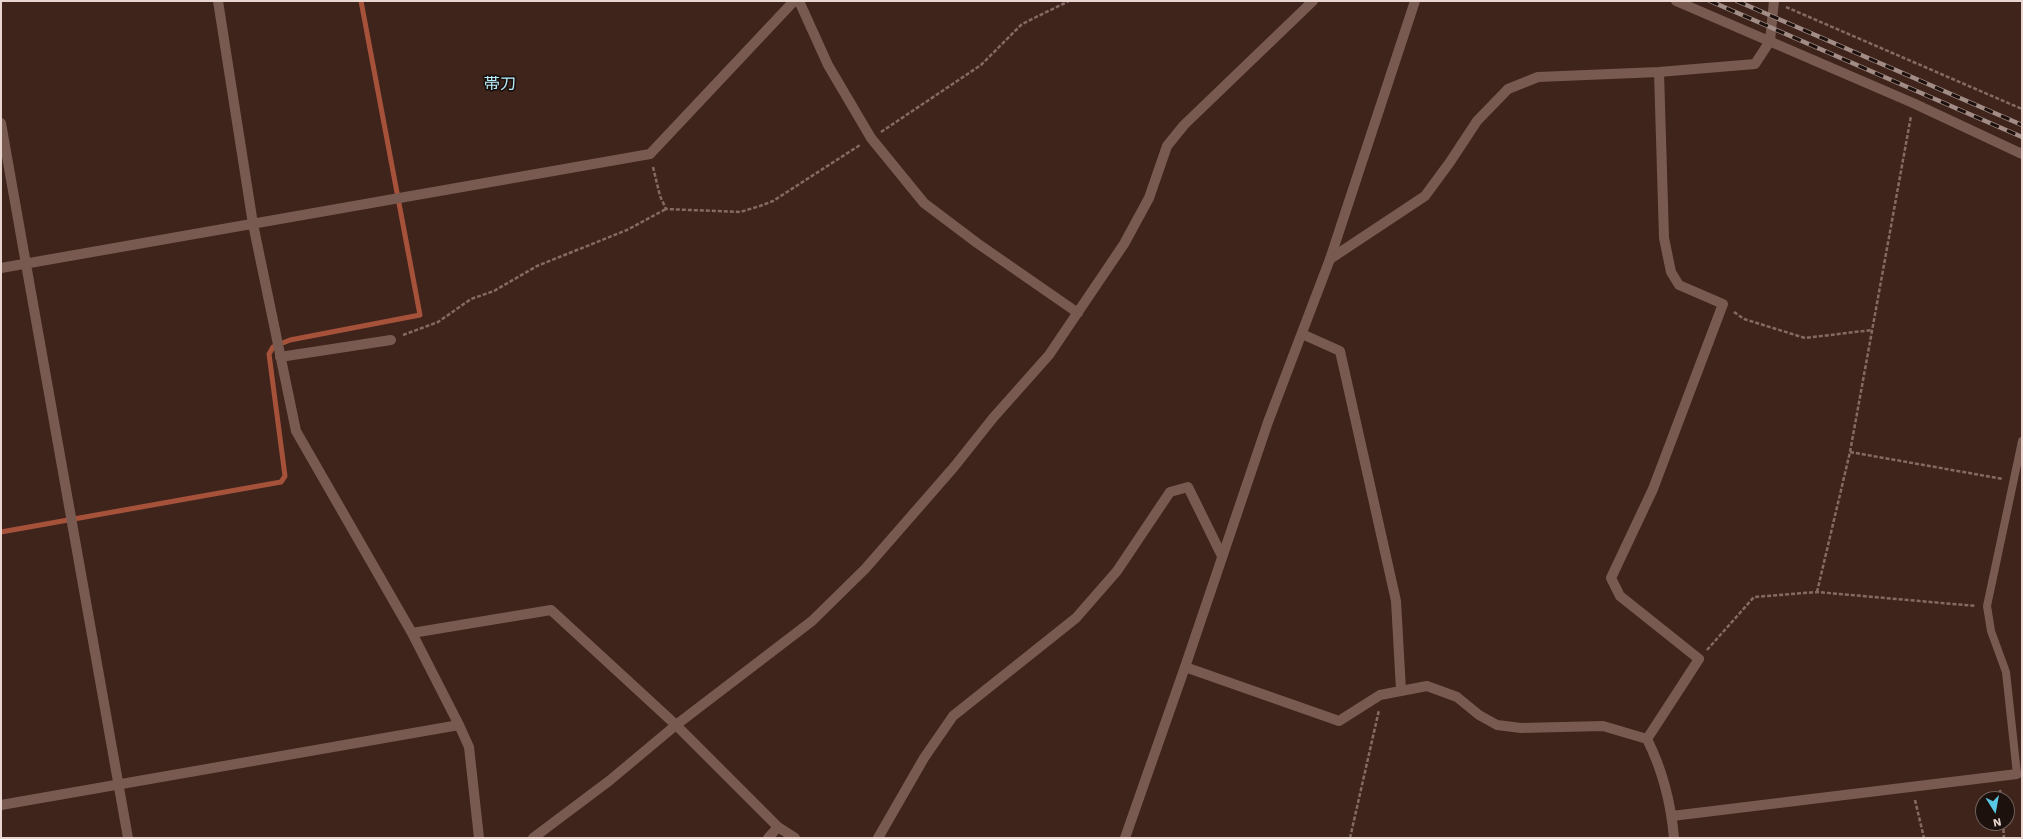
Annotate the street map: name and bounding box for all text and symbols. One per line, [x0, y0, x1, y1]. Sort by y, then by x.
district label: 帯刀 [484, 74, 516, 94]
north arrow [1975, 791, 2015, 831]
text: N [1992, 815, 2002, 829]

